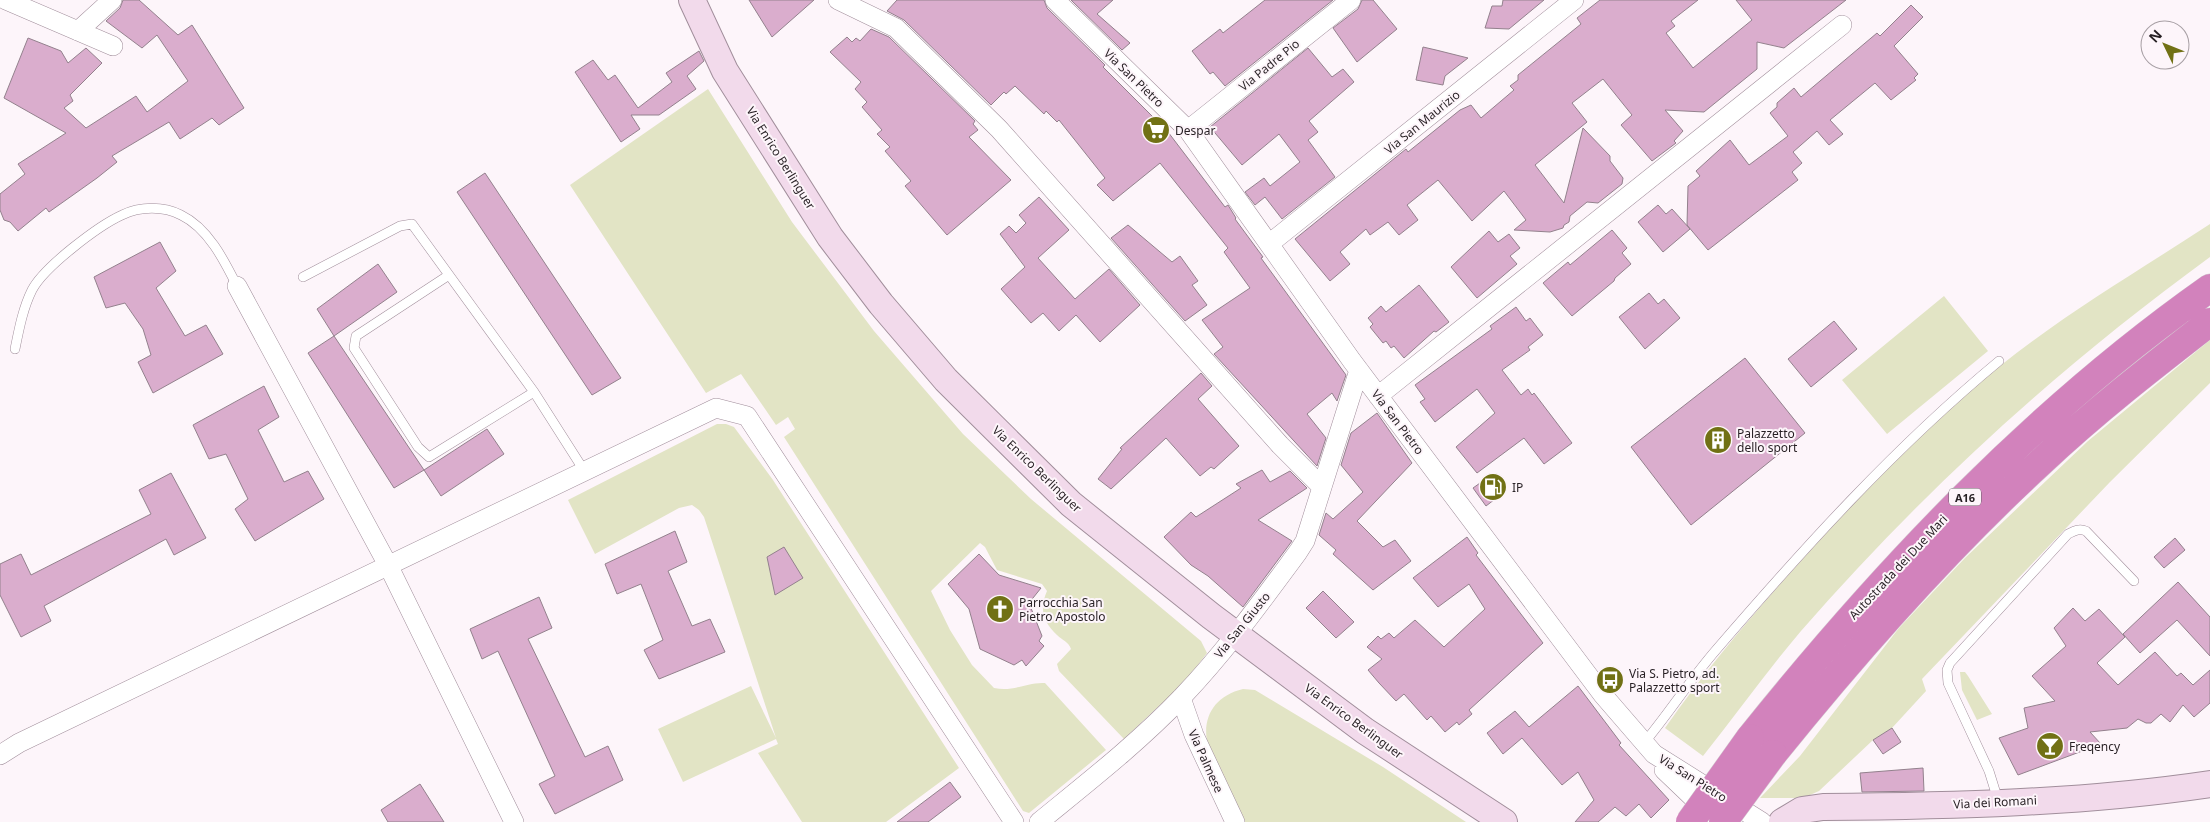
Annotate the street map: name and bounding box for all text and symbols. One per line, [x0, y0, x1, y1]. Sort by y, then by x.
north arrow [2140, 20, 2190, 70]
text: N [2144, 25, 2166, 46]
street label: Via Padre Pio [1235, 35, 1303, 95]
street label: Via San Pietro [1100, 45, 1168, 111]
street label: Via San Maurizio [1380, 86, 1464, 158]
street label: Via Enrico Berlinguer [743, 103, 820, 213]
supermarket icon: Despar [1141, 115, 1171, 145]
place label: Despar [1175, 122, 1215, 139]
street label: Via San Pietro [1368, 386, 1428, 458]
street label: Via Enrico Berlinguer [989, 422, 1085, 516]
building icon: Palazzetto dello sport [1703, 425, 1733, 455]
place label: Palazzetto dello sport [1737, 425, 1798, 456]
fuel station icon: IP [1478, 472, 1508, 502]
place label: IP [1512, 479, 1523, 496]
road number: A16 [1949, 488, 1981, 506]
street label: Autostrada dei Due Mari [1845, 511, 1951, 623]
street label: Via San Giusto [1210, 588, 1274, 662]
church icon: Parrocchia San Pietro Apostolo [985, 594, 1015, 624]
place label: Parrocchia San Pietro Apostolo [1019, 594, 1106, 625]
bus stop icon: Via S. Pietro, ad. Palazzetto sport [1595, 665, 1625, 695]
place label: Via S. Pietro, ad. Palazzetto sport [1629, 665, 1720, 696]
street label: Via Enrico Berlinguer [1301, 679, 1407, 763]
street label: Via Palmese [1184, 727, 1228, 796]
bar icon: Freqency [2035, 731, 2065, 761]
place label: Freqency [2069, 738, 2121, 755]
street label: Via San Pietro [1656, 750, 1730, 806]
street label: Via dei Romani [1953, 791, 2037, 813]

